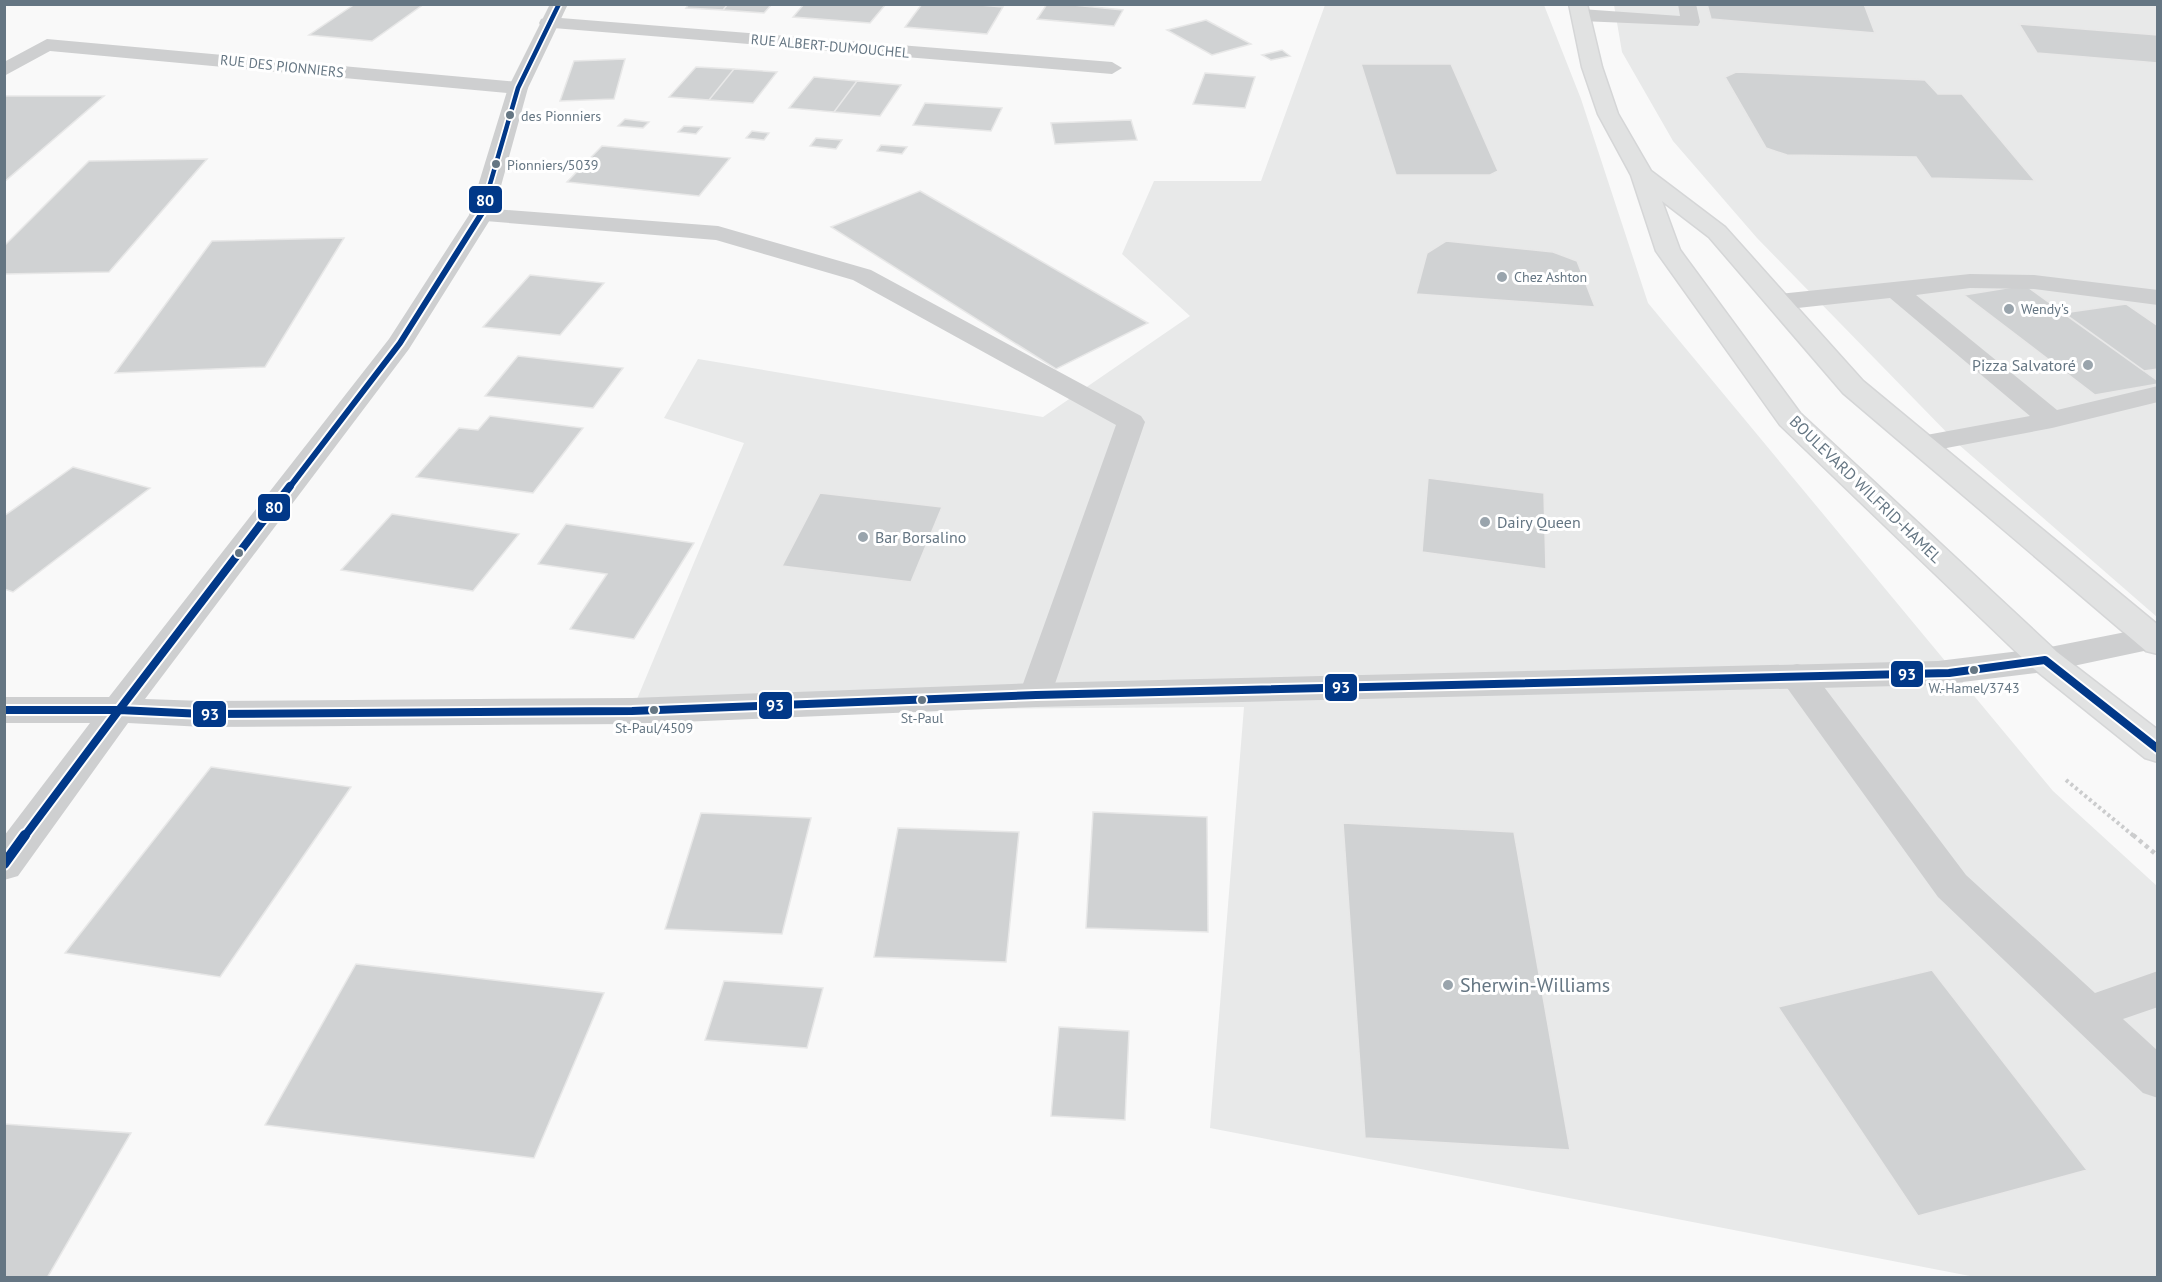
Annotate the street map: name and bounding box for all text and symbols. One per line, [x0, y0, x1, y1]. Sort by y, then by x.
street label: RUE ALBERT-DUMOUCHEL [750, 30, 910, 62]
street label: RUE DES PIONNIERS [219, 51, 345, 81]
place label: des Pionniers [521, 107, 601, 125]
marker: des Pionniers [504, 109, 516, 121]
place label: Pionniers/5039 [507, 156, 598, 174]
marker: Pionniers/5039 [490, 158, 502, 170]
line badge: 80 [468, 185, 503, 214]
text: 80 [476, 190, 494, 210]
place label: Chez Ashton [1514, 268, 1587, 286]
marker: Chez Ashton [1495, 270, 1509, 284]
place label: Wendy's [2021, 300, 2069, 318]
marker: Wendy's [2002, 302, 2016, 316]
place label: Pizza Salvatoré [1972, 355, 2076, 375]
marker: Pizza Salvatoré [2081, 358, 2095, 372]
street label: BOULEVARD WILFRID-HAMEL [1786, 411, 1946, 567]
line badge: 80 [257, 493, 291, 522]
text: 80 [265, 497, 283, 517]
place label: Dairy Queen [1497, 512, 1581, 532]
marker: Dairy Queen [1478, 515, 1492, 529]
place label: Bar Borsalino [875, 527, 966, 547]
marker: Bar Borsalino [856, 530, 870, 544]
unlabelled marker [233, 547, 245, 559]
line badge: 93 [1890, 660, 1924, 688]
text: 93 [1898, 664, 1916, 684]
marker: W.-Hamel/3743 [1968, 664, 1980, 676]
line badge: 93 [1324, 673, 1358, 702]
text: 93 [1332, 677, 1350, 697]
place label: W.-Hamel/3743 [1928, 679, 2020, 697]
line badge: 93 [758, 691, 793, 720]
marker: St-Paul [916, 694, 928, 706]
text: 93 [766, 695, 784, 715]
line badge: 93 [192, 700, 227, 728]
text: 93 [201, 704, 219, 724]
marker: St-Paul/4509 [648, 704, 660, 716]
place label: St-Paul [901, 709, 943, 727]
place label: St-Paul/4509 [615, 719, 693, 737]
place label: Sherwin-Williams [1460, 972, 1610, 998]
marker: Sherwin-Williams [1441, 978, 1455, 992]

